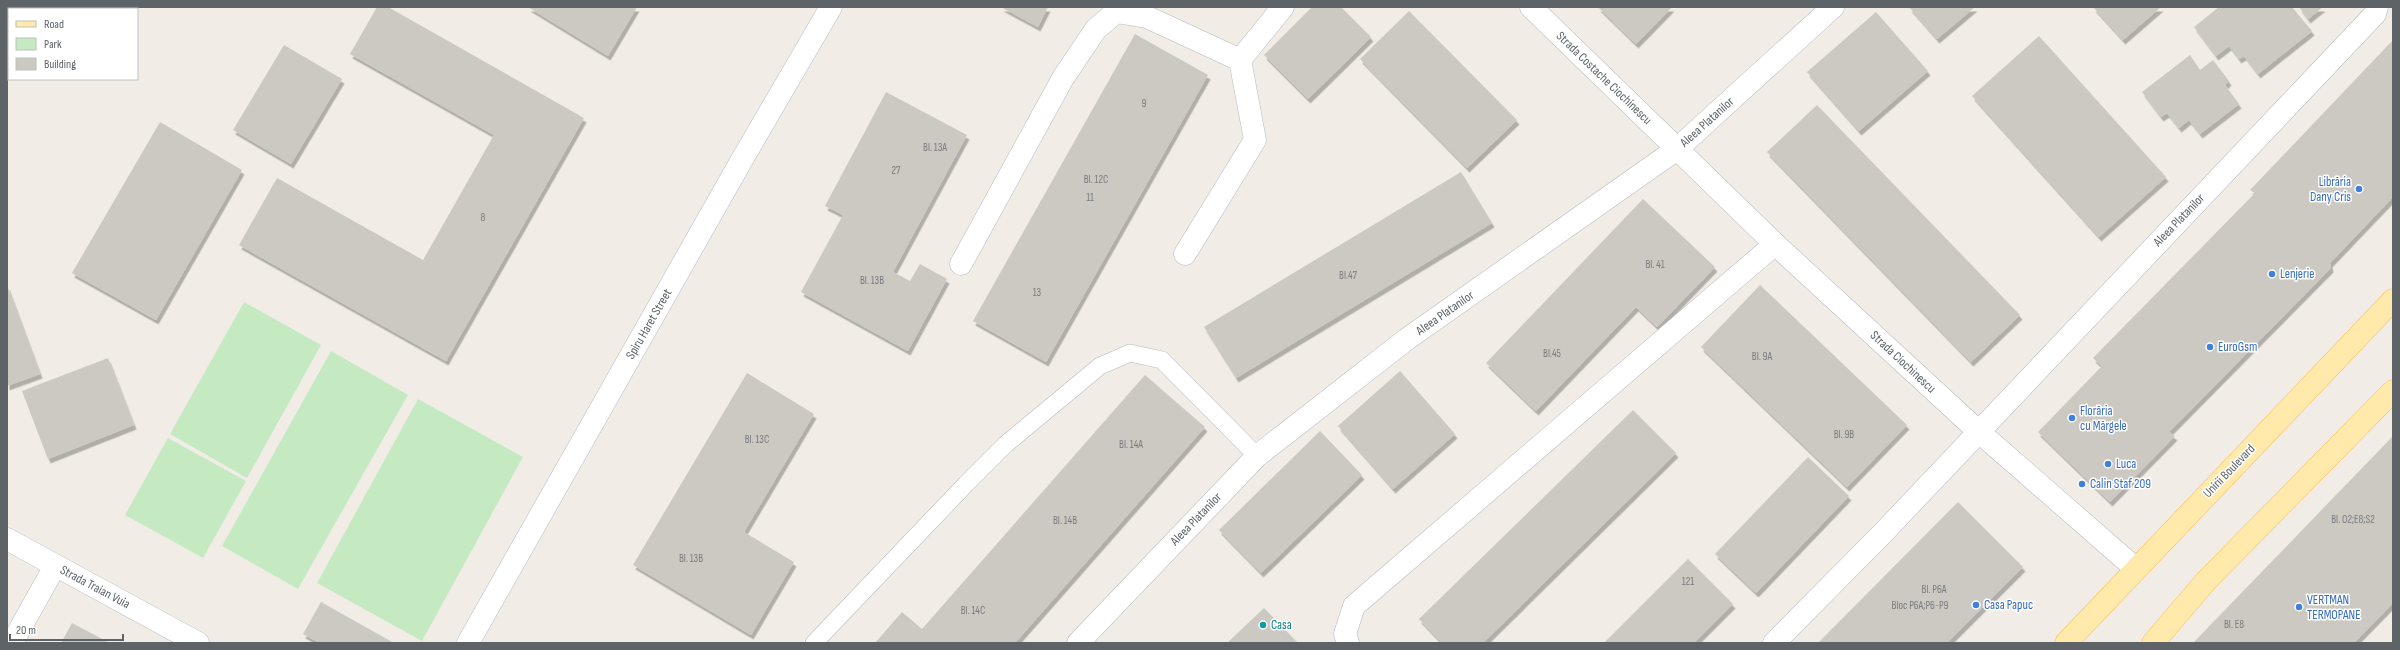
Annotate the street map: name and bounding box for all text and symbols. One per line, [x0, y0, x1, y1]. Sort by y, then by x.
legend [8, 8, 138, 80]
text: Road [44, 17, 64, 32]
street label: Strada Costache Ciochinescu [1553, 28, 1655, 128]
text: Park [44, 37, 62, 52]
text: Building [44, 57, 76, 72]
street label: Aleea Platanilor [1676, 93, 1737, 151]
house number: 9 [1142, 97, 1147, 110]
house number: Bl. 13A [923, 141, 947, 154]
house number: 27 [892, 164, 901, 177]
house number: Bl. 12C [1084, 173, 1108, 186]
place label: Librăria Dany Cris [2310, 174, 2351, 205]
marker: Librăria Dany Cris [2354, 184, 2364, 194]
street label: Aleea Platanilor [2149, 190, 2208, 250]
house number: 11 [1086, 191, 1094, 204]
house number: 8 [481, 211, 486, 224]
house number: Bl. 41 [1645, 258, 1665, 271]
place label: Lenjerie [2280, 266, 2314, 282]
house number: Bl.47 [1339, 269, 1358, 282]
marker: Lenjerie [2267, 269, 2277, 279]
house number: Bl. 13B [860, 274, 884, 287]
street label: Spiru Haret Street [622, 286, 676, 362]
house number: 13 [1033, 286, 1042, 299]
street label: Aleea Platanilor [1412, 287, 1477, 339]
street label: Strada Ciochinescu [1867, 328, 1939, 396]
place label: EuroGsm [2218, 339, 2257, 355]
marker: EuroGsm [2205, 342, 2215, 352]
house number: Bl.45 [1543, 347, 1561, 360]
house number: Bl. 9A [1752, 350, 1772, 363]
place label: Florăria cu Mărgele [2080, 403, 2127, 434]
marker: Florăria cu Mărgele [2067, 413, 2077, 423]
house number: Bl. 9B [1834, 428, 1854, 441]
house number: Bl. 13C [745, 433, 769, 446]
house number: Bl. 14A [1119, 438, 1143, 451]
street label: Unirii Boulevard [2200, 441, 2258, 501]
place label: Luca [2116, 456, 2136, 472]
marker: Luca [2103, 459, 2113, 469]
place label: Calin Staf 209 [2090, 476, 2151, 492]
marker: Calin Staf 209 [2077, 479, 2087, 489]
street label: Aleea Platanilor [1166, 489, 1225, 549]
house number: Bl. O2;E8;S2 [2331, 513, 2375, 526]
house number: Bl. 14B [1053, 514, 1077, 527]
house number: Bl. 13B [679, 552, 703, 565]
street label: Strada Traian Vuia [57, 562, 133, 612]
house number: 121 [1682, 575, 1694, 588]
house number: Bl. P6A [1922, 583, 1947, 596]
place label: VERTMAN TERMOPANE [2307, 592, 2361, 623]
place label: Casa Papuc [1984, 597, 2033, 613]
house number: Bloc P6A;P6-P9 [1892, 599, 1949, 612]
marker: Casa Papuc [1971, 600, 1981, 610]
marker: VERTMAN TERMOPANE [2294, 602, 2304, 612]
house number: Bl. 14C [961, 604, 985, 617]
scale bar [10, 616, 123, 642]
place label: Casa [1271, 617, 1292, 633]
house number: Bl. E8 [2224, 618, 2244, 631]
marker: Casa [1258, 620, 1268, 630]
text: 20 m [16, 623, 36, 638]

